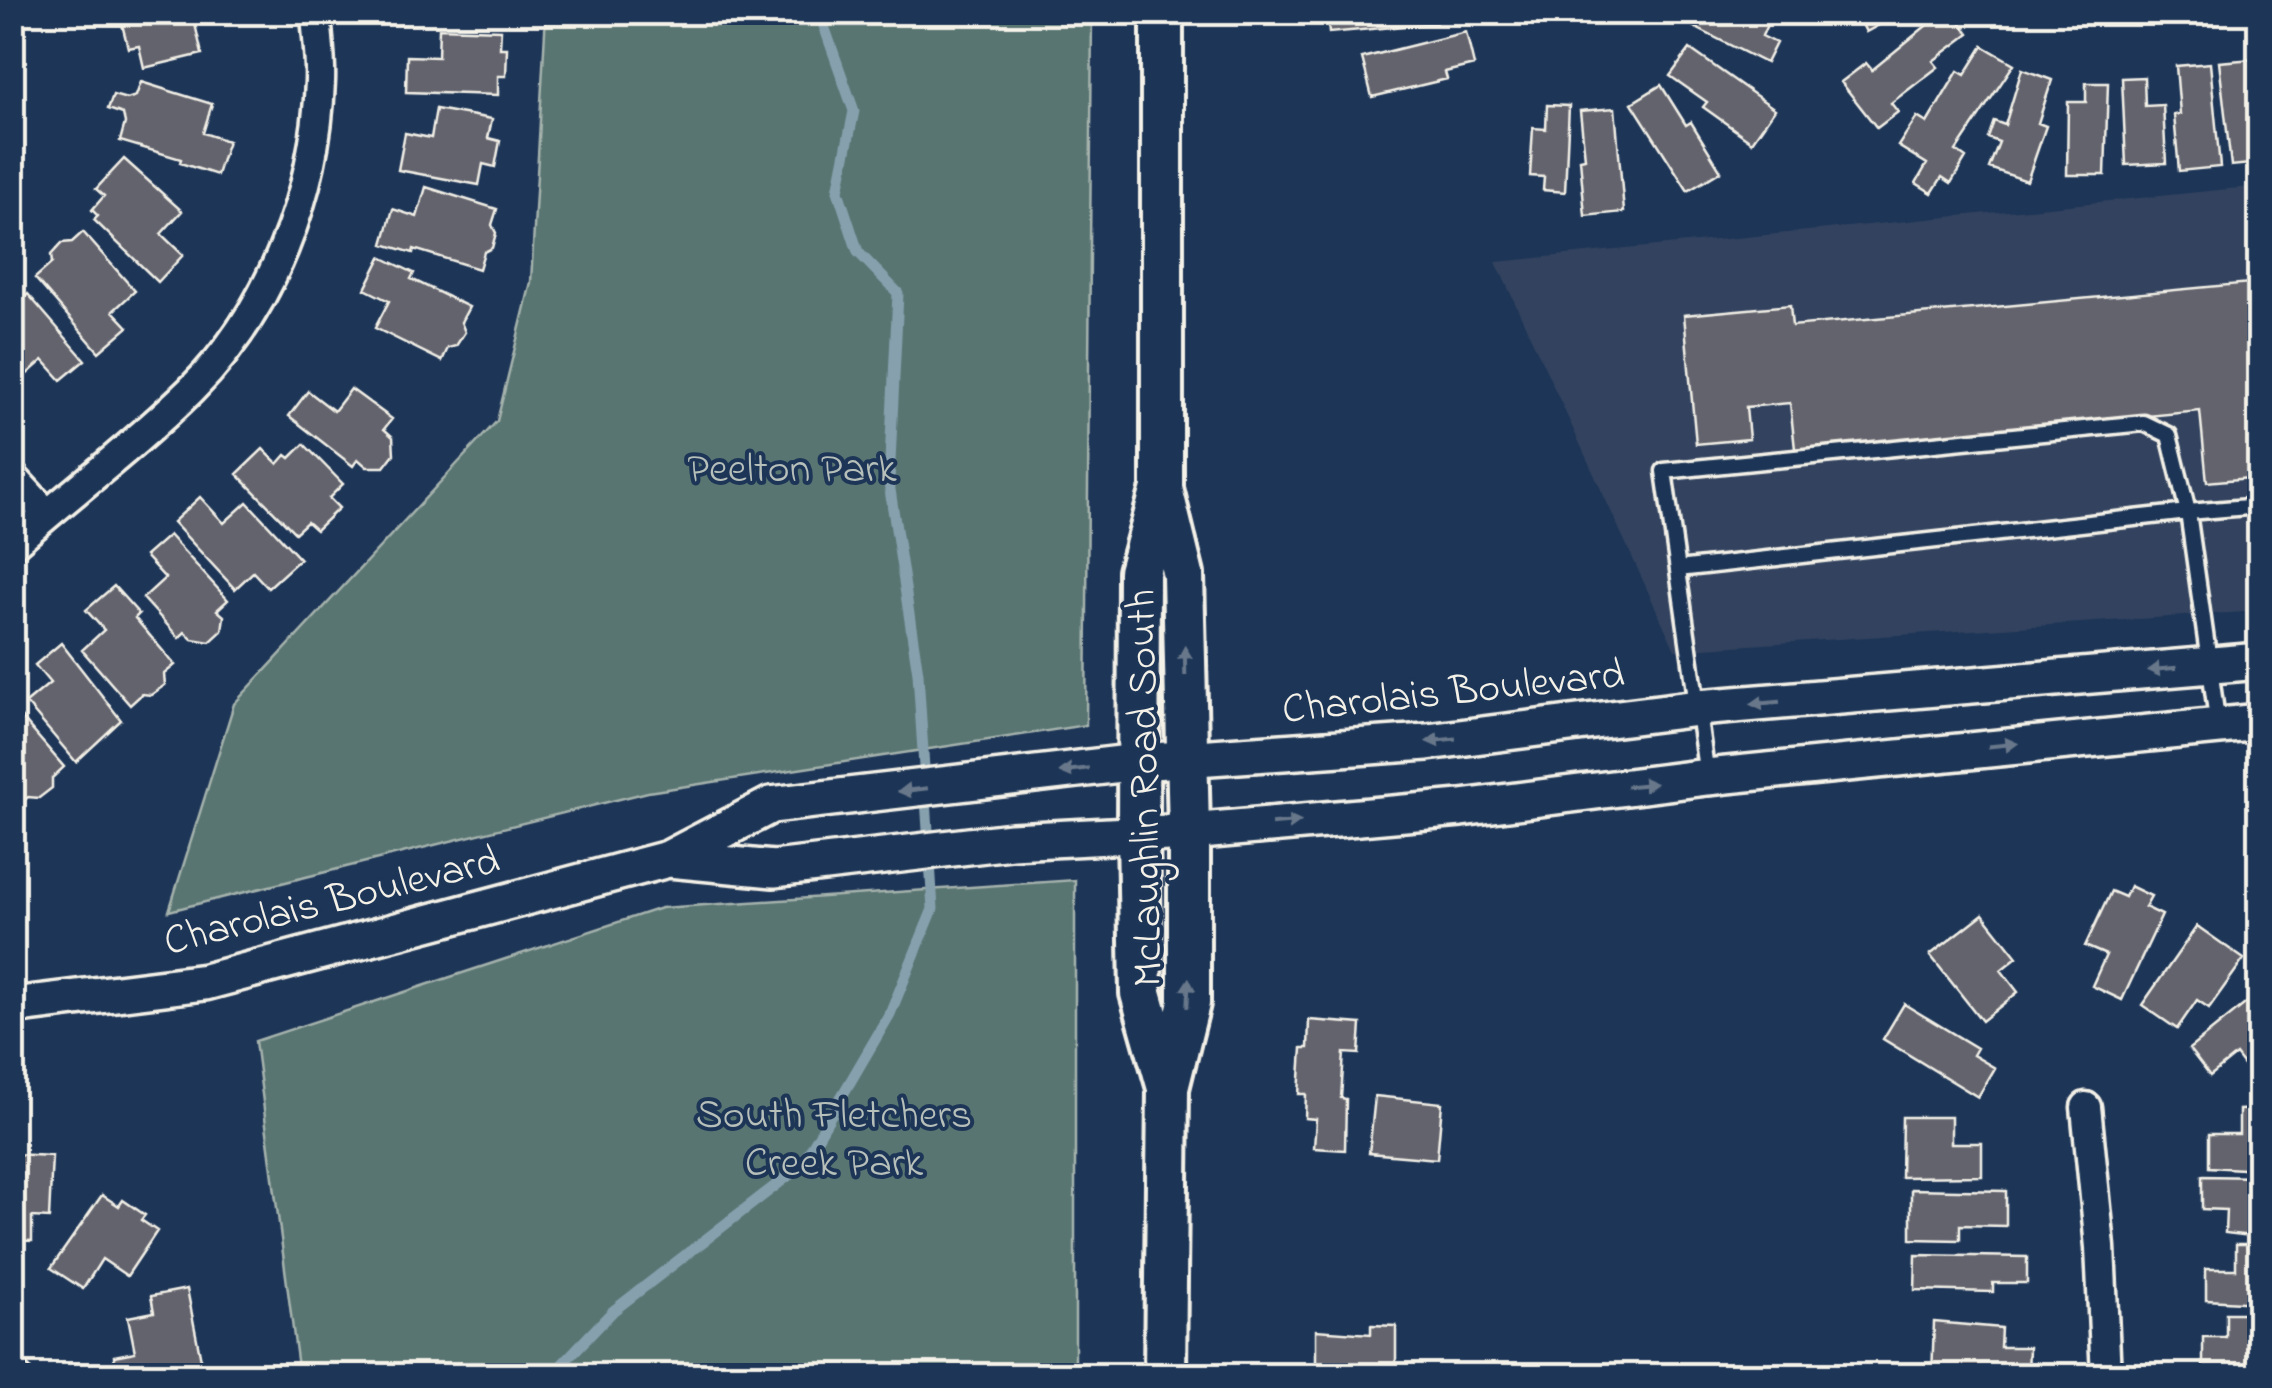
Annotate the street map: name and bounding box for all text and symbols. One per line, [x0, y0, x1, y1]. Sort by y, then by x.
park label: Peelton Park [687, 440, 897, 501]
street label: McLaughlin Road South [1113, 588, 1180, 987]
one-way arrow [1177, 645, 1193, 677]
street label: Charolais Boulevard [1279, 645, 1628, 742]
one-way arrow [2146, 661, 2178, 677]
one-way arrow [1749, 695, 1780, 711]
one-way arrow [1424, 732, 1456, 748]
one-way arrow [1987, 737, 2019, 753]
one-way arrow [1057, 762, 1089, 778]
one-way arrow [1626, 776, 1657, 792]
one-way arrow [896, 782, 928, 798]
one-way arrow [1271, 814, 1303, 830]
street label: Charolais Boulevard [158, 831, 506, 974]
one-way arrow [1181, 976, 1197, 1008]
park label: South Fletchers Creek Park [696, 1086, 972, 1195]

